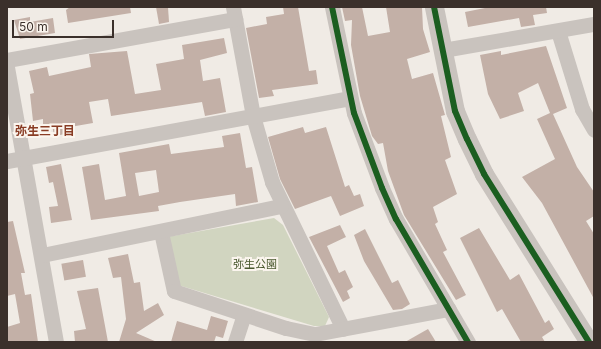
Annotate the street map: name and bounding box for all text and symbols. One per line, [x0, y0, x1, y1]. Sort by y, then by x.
scale bar [14, 12, 116, 38]
text: 50 m [19, 19, 48, 34]
district label: 弥生三丁目 [15, 124, 75, 138]
park label: 弥生公園 [233, 257, 277, 271]

